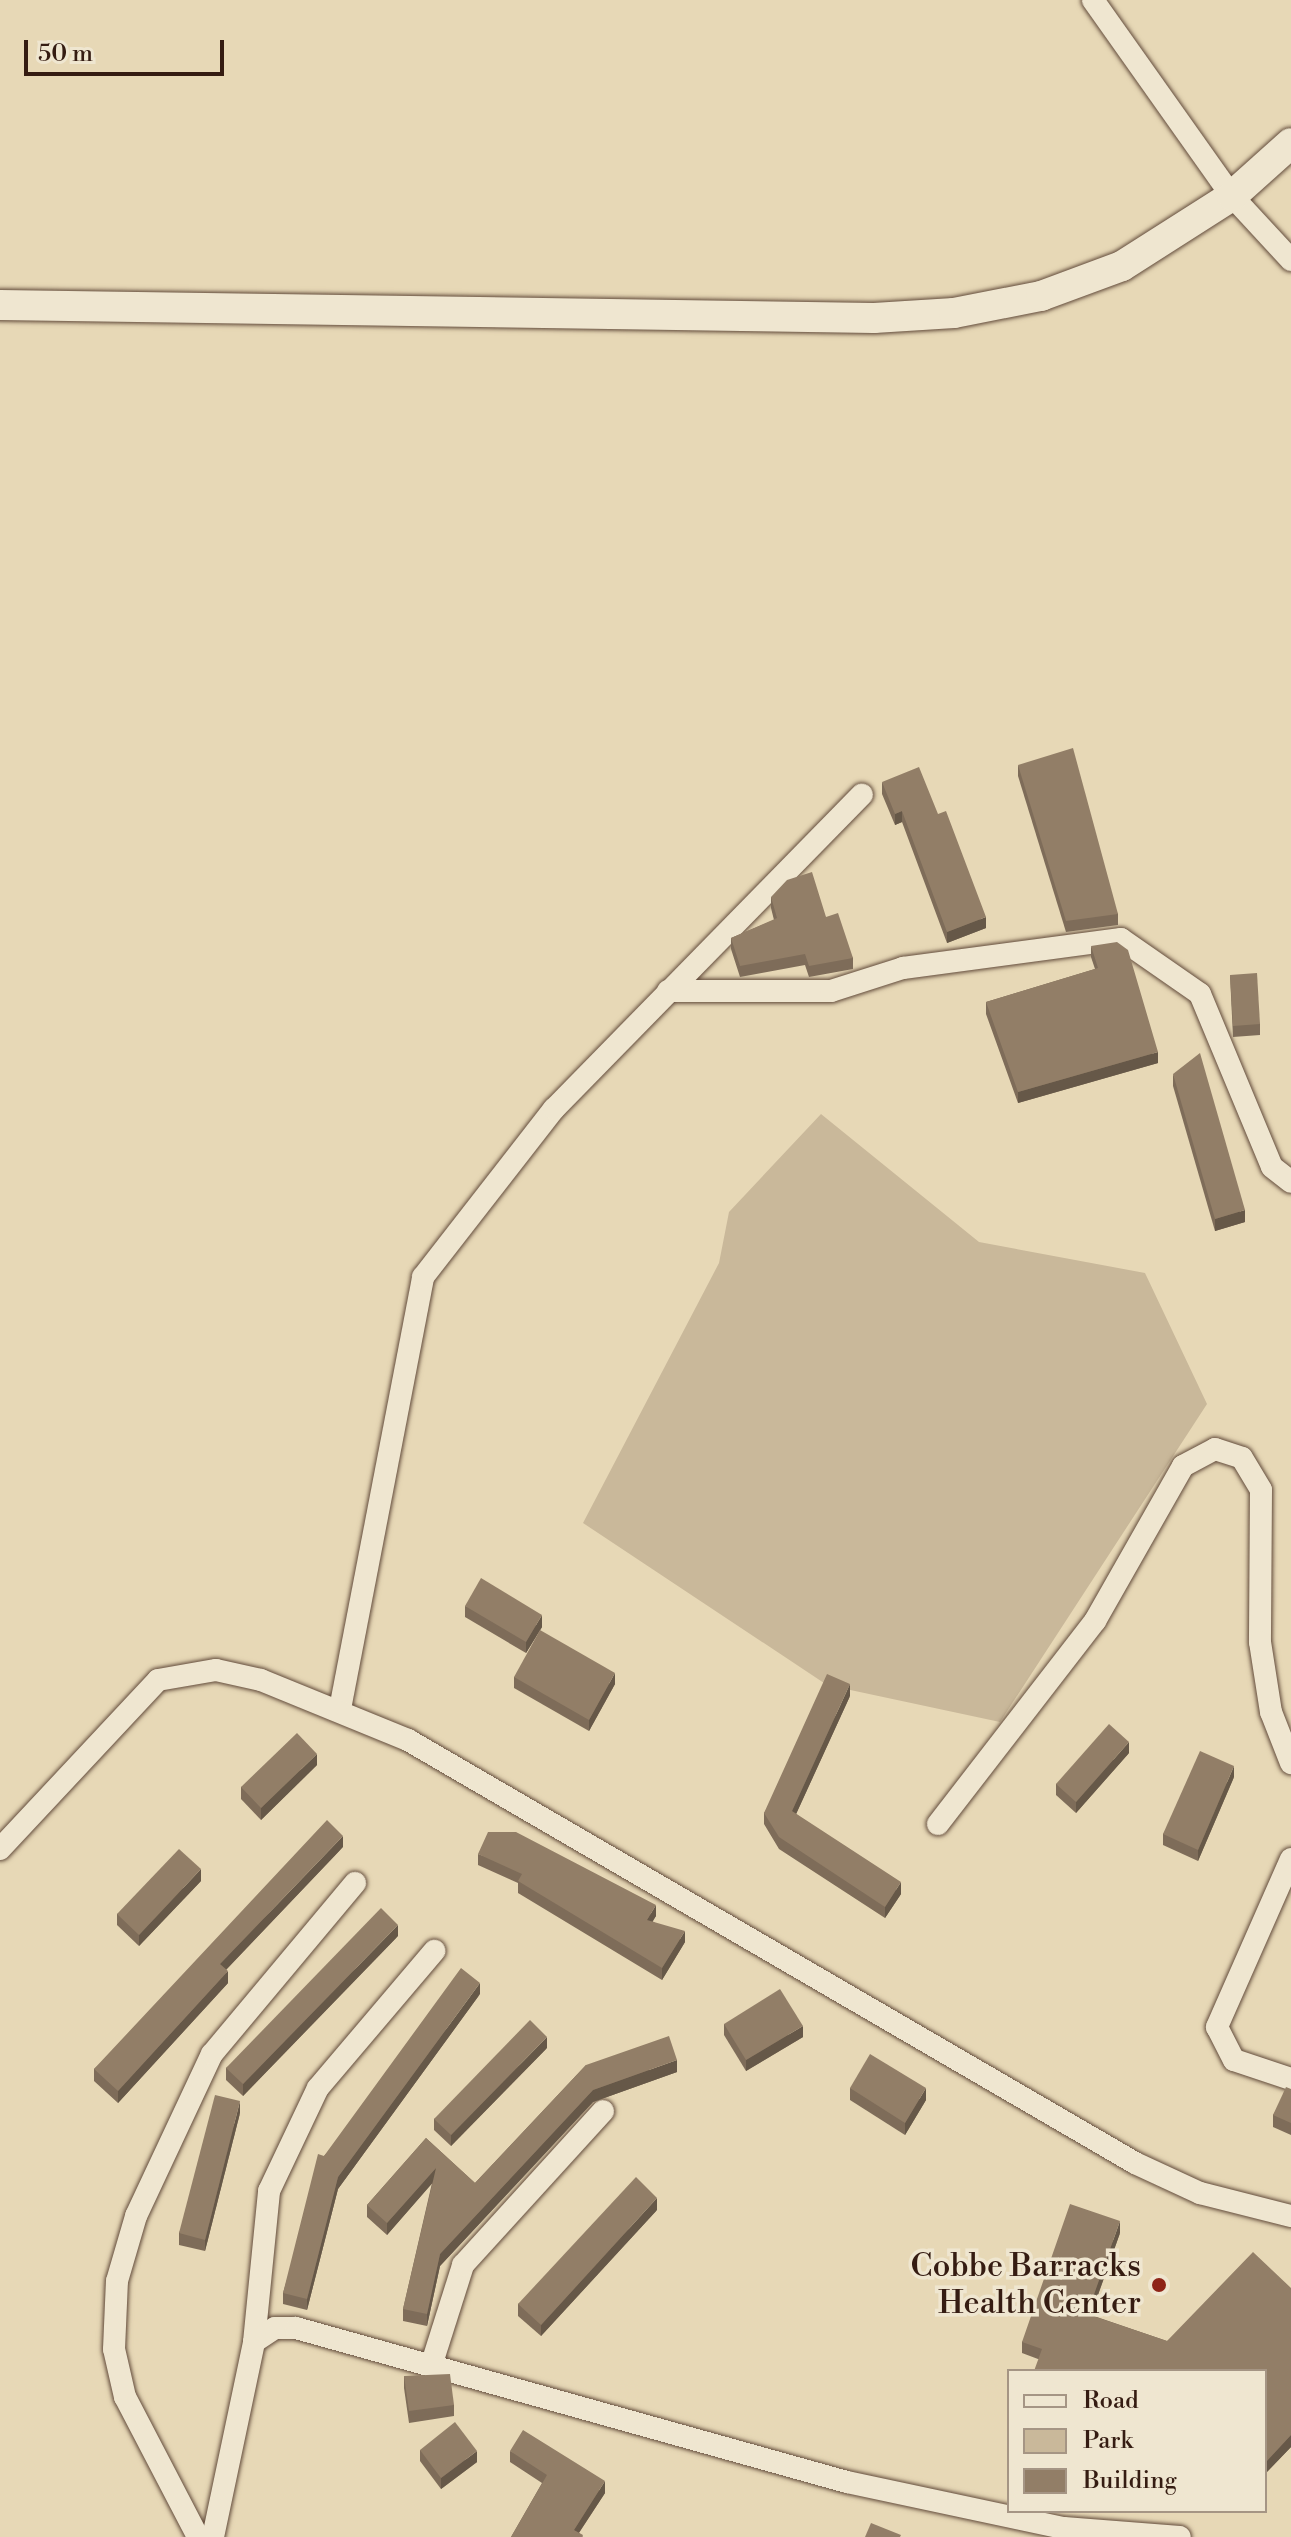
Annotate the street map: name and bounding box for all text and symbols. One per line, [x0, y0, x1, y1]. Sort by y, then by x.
scale bar [28, 24, 228, 74]
text: 50 m [38, 39, 93, 69]
place label: Cobbe Barracks Health Center [911, 2248, 1141, 2323]
marker: Cobbe Barracks Health Center [1148, 2274, 1170, 2296]
legend [1007, 2369, 1267, 2513]
text: Road [1083, 2386, 1139, 2416]
text: Park [1083, 2426, 1133, 2456]
text: Building [1083, 2466, 1177, 2496]

